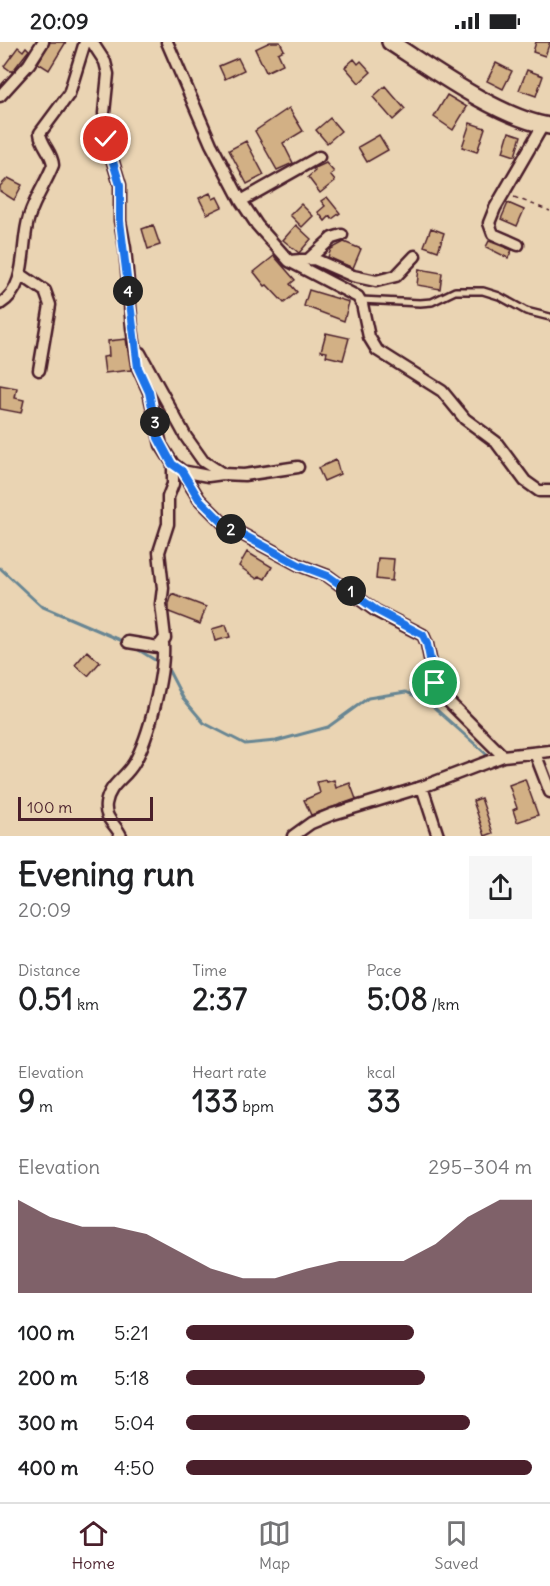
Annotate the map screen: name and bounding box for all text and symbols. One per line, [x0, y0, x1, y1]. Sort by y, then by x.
text: 20:09 [30, 7, 89, 35]
pin [80, 113, 131, 164]
icon: check [89, 122, 122, 155]
pin: 4 [113, 276, 143, 306]
text: 4 [123, 281, 133, 301]
pin: 3 [140, 407, 170, 437]
text: 3 [150, 412, 160, 432]
pin: 2 [216, 514, 246, 544]
text: 2 [227, 519, 235, 539]
pin: 1 [336, 576, 366, 606]
text: 1 [348, 581, 354, 601]
pin [409, 657, 460, 708]
icon: arrive [418, 666, 451, 699]
scale bar [18, 794, 153, 821]
text: 100 m [27, 797, 72, 817]
text: Evening run [18, 853, 194, 895]
button: share [469, 856, 532, 919]
text: 20:09 [18, 897, 71, 922]
text: Distance [18, 960, 80, 980]
text: Time [192, 960, 227, 980]
text: Pace [367, 960, 401, 980]
text: 0.51 [18, 980, 73, 1018]
text: 2:37 [192, 980, 247, 1018]
text: 5:08 [367, 980, 428, 1018]
text: km [73, 994, 99, 1014]
text: /km [428, 994, 460, 1014]
text: Elevation [18, 1062, 84, 1082]
text: Heart rate [192, 1062, 267, 1082]
text: kcal [367, 1062, 395, 1082]
text: 9 [18, 1082, 35, 1120]
text: 133 [192, 1082, 238, 1120]
text: 33 [367, 1082, 401, 1120]
text: m [35, 1096, 53, 1116]
text: bpm [238, 1096, 274, 1116]
text: Elevation [18, 1154, 100, 1179]
text: 295–304 m [428, 1154, 532, 1179]
text: 100 m [18, 1320, 75, 1345]
text: 5:21 [114, 1320, 149, 1345]
text: 200 m [18, 1365, 78, 1390]
text: 5:18 [114, 1365, 149, 1390]
text: 300 m [18, 1410, 78, 1435]
text: 5:04 [114, 1410, 155, 1435]
text: 400 m [18, 1455, 78, 1480]
text: 4:50 [114, 1455, 155, 1480]
tab: Home [72, 1517, 115, 1573]
tab: Map [258, 1517, 291, 1573]
tab: Saved [435, 1517, 478, 1573]

